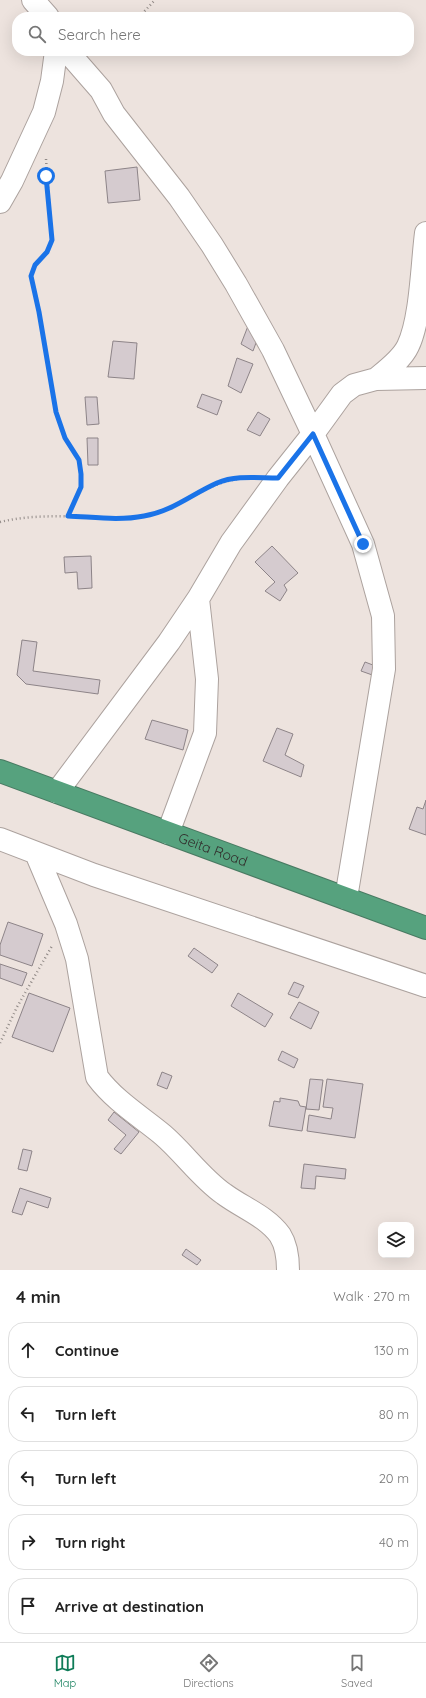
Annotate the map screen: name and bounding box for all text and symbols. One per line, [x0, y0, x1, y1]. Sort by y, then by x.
search box [12, 12, 414, 56]
icon: search [26, 23, 48, 45]
text: Search here [58, 25, 141, 44]
route start [37, 167, 55, 185]
route end [354, 535, 372, 553]
street label: Geita Road [176, 829, 250, 870]
map controls [378, 1222, 414, 1258]
button: layers [378, 1222, 414, 1258]
text: 4 min [16, 1286, 61, 1307]
text: Walk · 270 m [333, 1288, 410, 1304]
icon: ahead [17, 1339, 39, 1361]
text: Continue [55, 1341, 119, 1360]
text: 130 m [374, 1342, 409, 1358]
icon: left [17, 1403, 39, 1425]
text: Turn left [55, 1405, 117, 1424]
text: 80 m [379, 1406, 409, 1422]
icon: left [17, 1467, 39, 1489]
text: Turn left [55, 1469, 117, 1488]
text: 20 m [379, 1470, 409, 1486]
icon: right [17, 1531, 39, 1553]
text: Turn right [55, 1533, 126, 1552]
text: 40 m [379, 1534, 409, 1550]
icon: arrive [17, 1595, 39, 1617]
text: Arrive at destination [55, 1597, 204, 1616]
tab: Map [54, 1652, 76, 1690]
tab: Directions [183, 1652, 234, 1690]
tab: Saved [341, 1652, 372, 1690]

